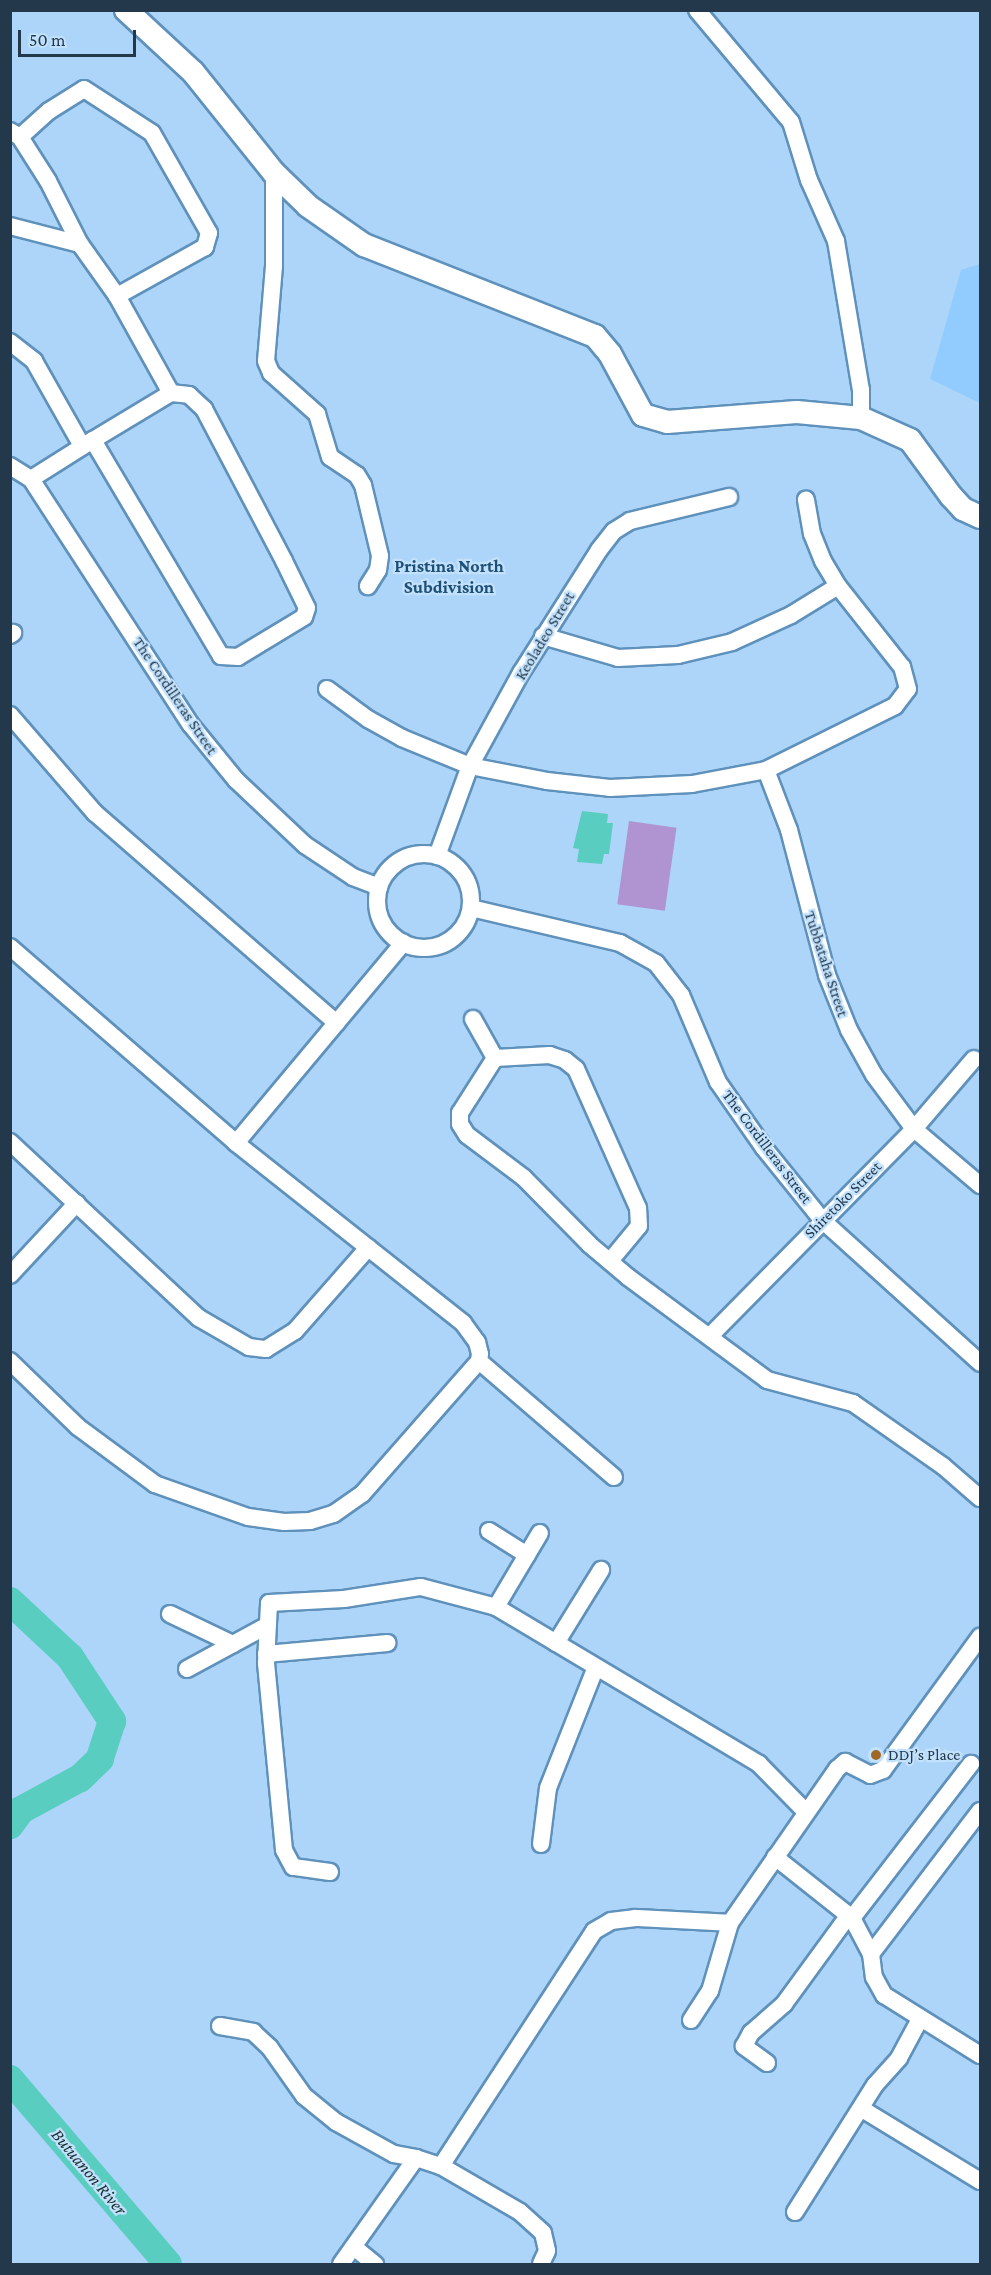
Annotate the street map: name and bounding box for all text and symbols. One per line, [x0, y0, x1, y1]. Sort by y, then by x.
scale bar [21, 18, 140, 56]
text: 50 m [29, 30, 66, 50]
district label: Pristina North Subdivision [394, 556, 504, 598]
street label: Keoladeo Street [511, 588, 579, 684]
street label: The Cordilleras Street [129, 634, 221, 758]
street label: Tubbataha Street [800, 909, 852, 1019]
street label: The Cordilleras Street [718, 1086, 816, 1208]
street label: Shiretoko Street [800, 1157, 886, 1243]
place label: DDJ’s Place [888, 1745, 960, 1765]
marker: DDJ’s Place [869, 1748, 883, 1762]
water label: Butuanon River [47, 2124, 131, 2220]

